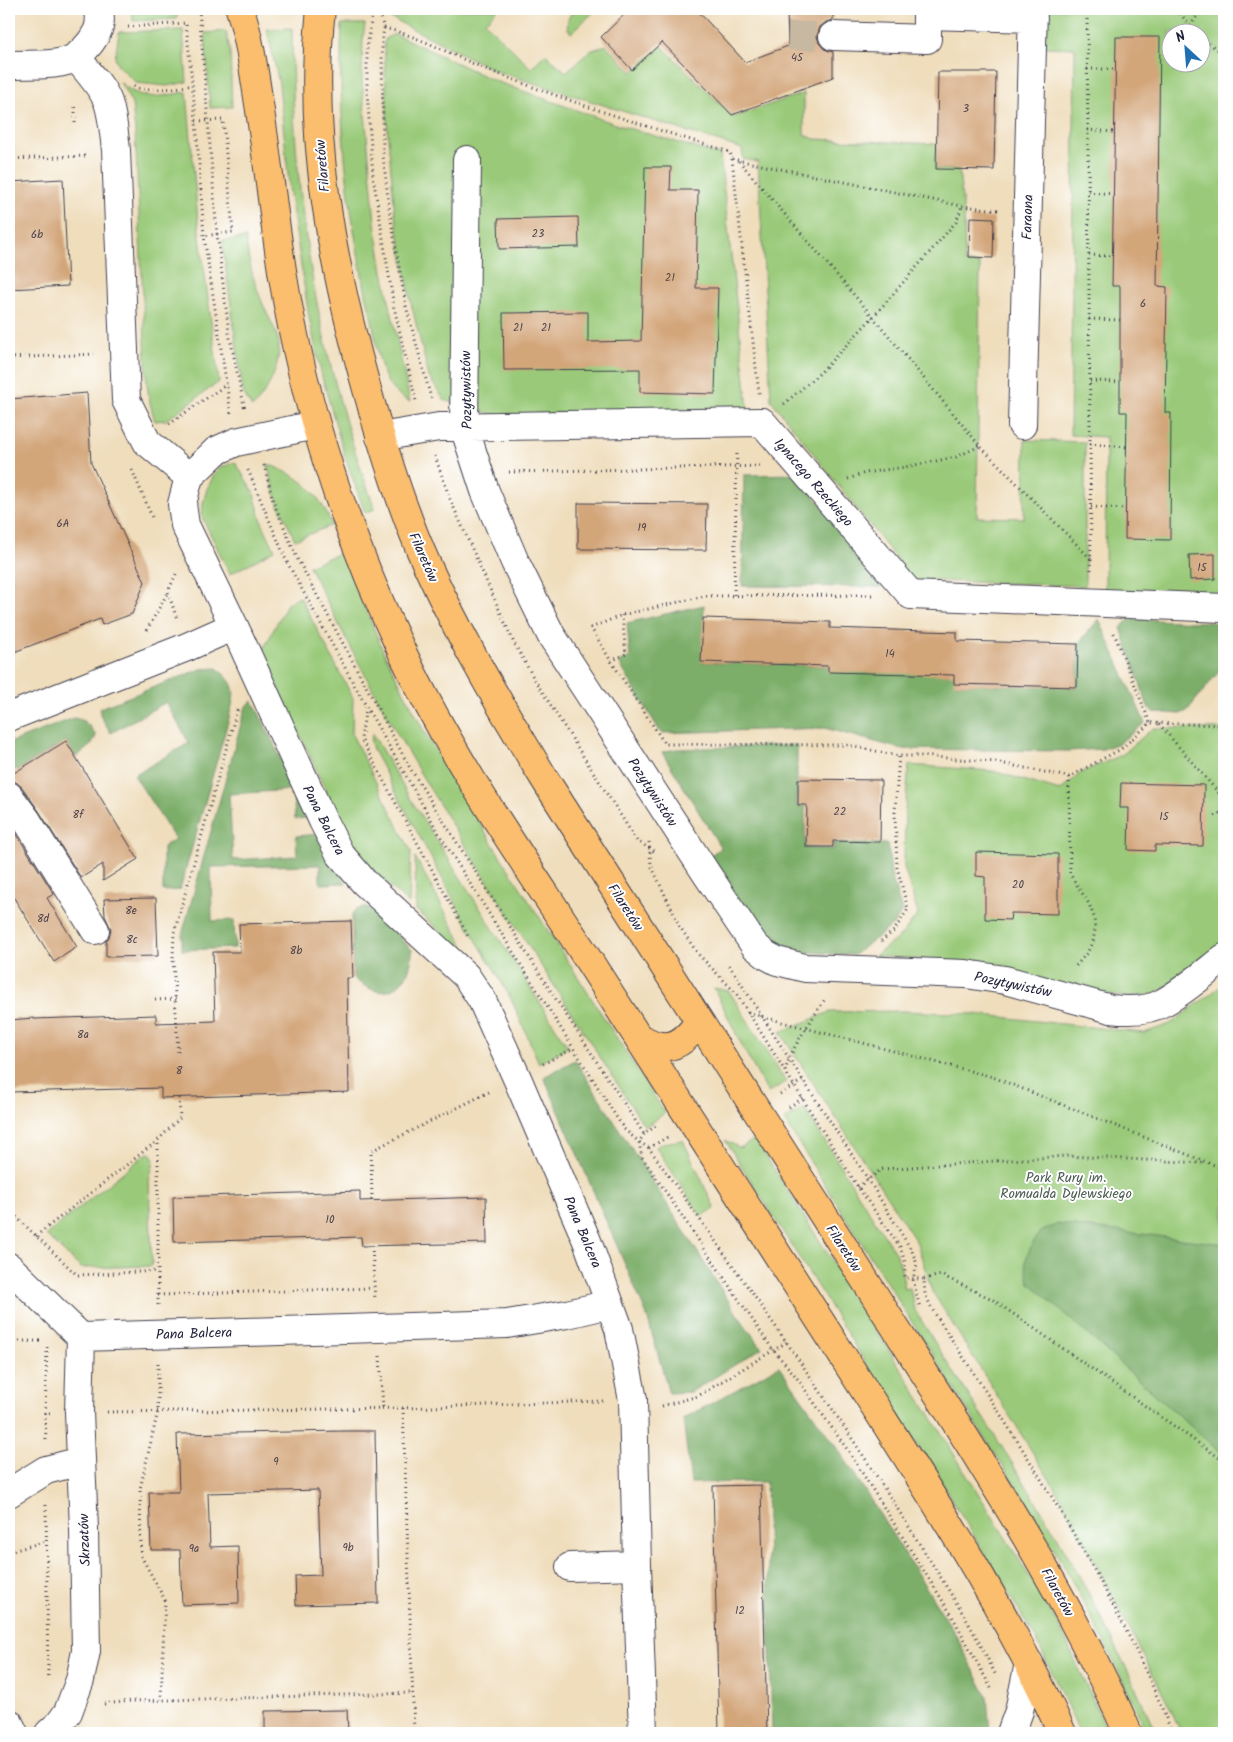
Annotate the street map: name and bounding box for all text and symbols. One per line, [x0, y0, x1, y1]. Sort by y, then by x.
north arrow [1160, 22, 1210, 72]
text: N [1172, 25, 1190, 49]
house number: 45 [791, 49, 804, 67]
house number: 3 [963, 100, 969, 118]
street label: Filaretów [310, 138, 336, 193]
street label: Faraona [1016, 194, 1040, 240]
house number: 23 [532, 225, 544, 243]
house number: 6b [31, 226, 43, 244]
house number: 21 [665, 269, 675, 287]
house number: 6 [1140, 295, 1146, 313]
house number: 21 [513, 319, 523, 337]
house number: 21 [541, 319, 551, 337]
street label: Pozytywistów [455, 350, 479, 429]
street label: Ignacego Rzeckiego [768, 433, 858, 532]
house number: 6A [57, 515, 70, 533]
house number: 19 [638, 519, 647, 537]
street label: Filaretów [402, 529, 444, 586]
house number: 15 [1197, 559, 1208, 577]
house number: 14 [885, 645, 895, 663]
street label: Pozytywistów [622, 754, 683, 832]
street label: Pana Balcera [296, 781, 350, 860]
house number: 22 [834, 803, 846, 821]
house number: 8f [73, 806, 85, 824]
house number: 15 [1159, 808, 1170, 826]
house number: 20 [1012, 876, 1024, 894]
street label: Filaretów [602, 879, 649, 936]
house number: 8e [125, 902, 137, 920]
house number: 8d [37, 910, 50, 928]
house number: 8c [126, 931, 138, 949]
house number: 8b [290, 942, 302, 960]
street label: Pozytywistów [972, 966, 1054, 1004]
house number: 8a [77, 1026, 89, 1044]
house number: 8 [176, 1062, 183, 1080]
park label: Park Rury im. Romualda Dylewskiego [1000, 1167, 1132, 1205]
street label: Pana Balcera [557, 1193, 607, 1272]
house number: 10 [326, 1211, 335, 1229]
street label: Filaretów [820, 1220, 867, 1277]
street label: Pana Balcera [155, 1322, 233, 1346]
house number: 9 [273, 1453, 279, 1471]
street label: Skrzatów [73, 1513, 97, 1567]
house number: 9b [342, 1539, 354, 1557]
house number: 9a [189, 1540, 199, 1558]
street label: Filaretów [1035, 1564, 1080, 1621]
house number: 12 [735, 1602, 745, 1620]

